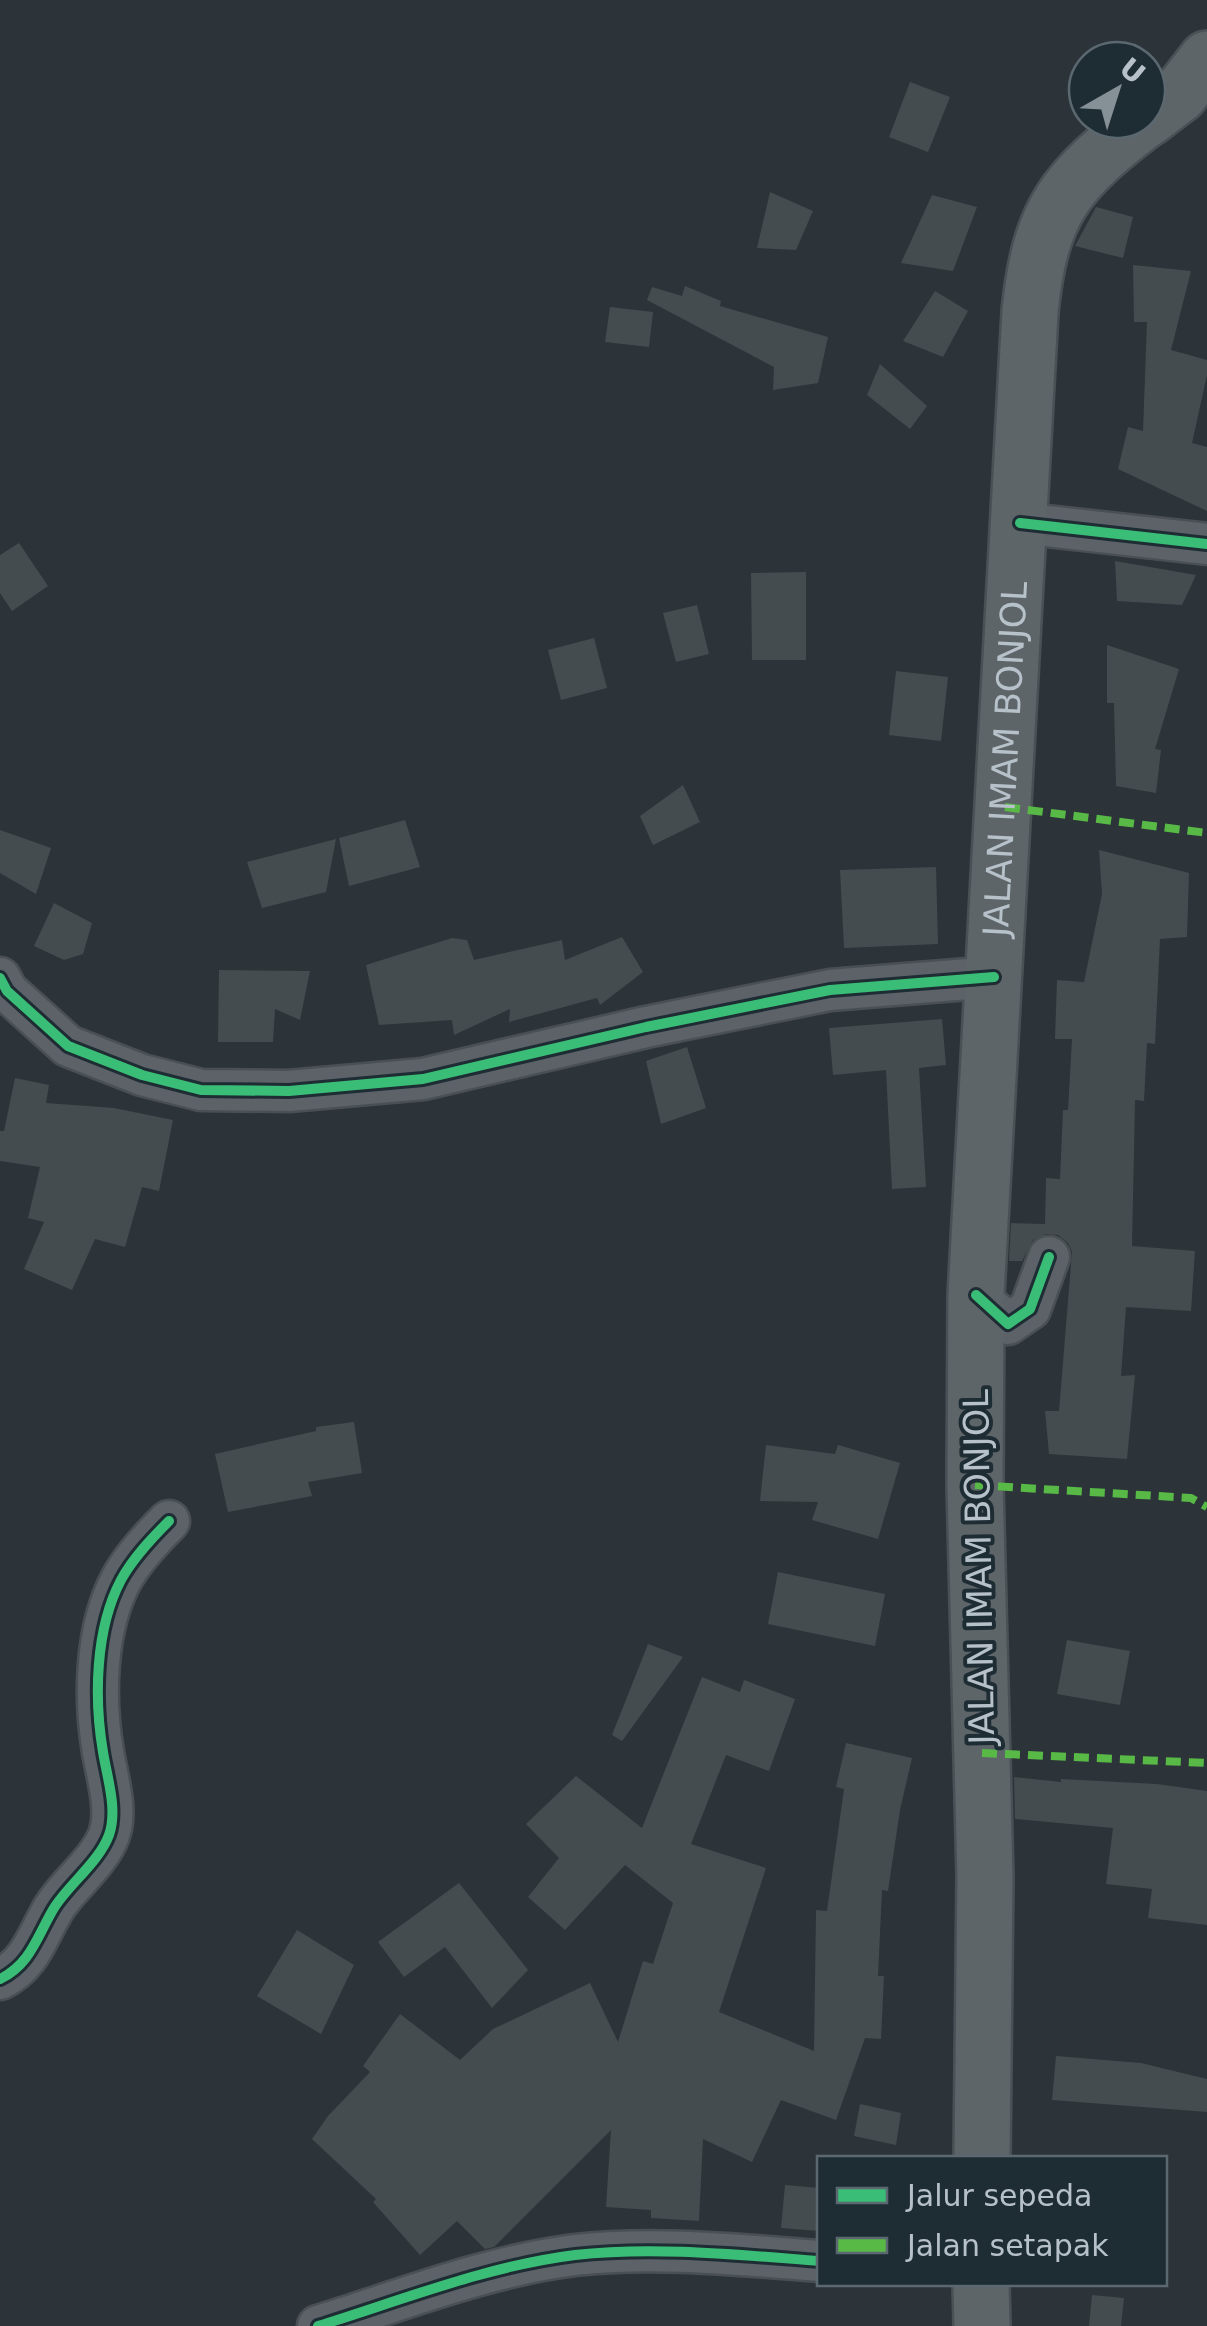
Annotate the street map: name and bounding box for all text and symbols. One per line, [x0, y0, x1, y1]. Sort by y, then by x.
north arrow [1067, 40, 1167, 140]
text: U [1113, 51, 1152, 91]
street label: JALAN IMAM BONJOL [976, 580, 1035, 940]
street label: JALAN IMAM BONJOL [956, 1388, 1002, 1747]
legend [817, 2156, 1167, 2286]
text: Jalur sepeda [905, 2178, 1092, 2213]
text: Jalan setapak [905, 2228, 1109, 2263]

